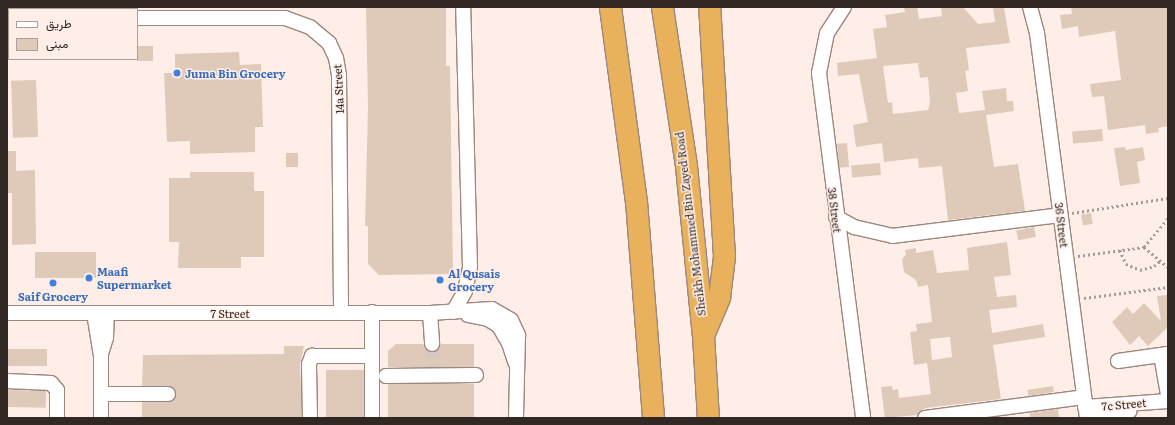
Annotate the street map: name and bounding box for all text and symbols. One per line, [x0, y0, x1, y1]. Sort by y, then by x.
legend [8, 8, 138, 60]
text: طريق [46, 14, 71, 32]
text: مبنى [46, 34, 68, 52]
street label: 14a Street [330, 64, 346, 114]
place label: Juma Bin Grocery [185, 66, 285, 80]
marker: Juma Bin Grocery [172, 68, 182, 78]
street label: Sheikh Mohammed Bin Zayed Road [672, 131, 708, 317]
street label: 38 Street [826, 187, 844, 233]
street label: 36 Street [1053, 202, 1071, 248]
place label: Maafi Supermarket [97, 265, 172, 291]
place label: Al Qusais Grocery [448, 267, 500, 293]
marker: Maafi Supermarket [84, 273, 94, 283]
marker: Al Qusais Grocery [435, 275, 445, 285]
marker: Saif Grocery [48, 278, 58, 288]
place label: Saif Grocery [18, 289, 88, 303]
street label: 7 Street [210, 306, 250, 320]
street label: 7c Street [1101, 395, 1147, 413]

